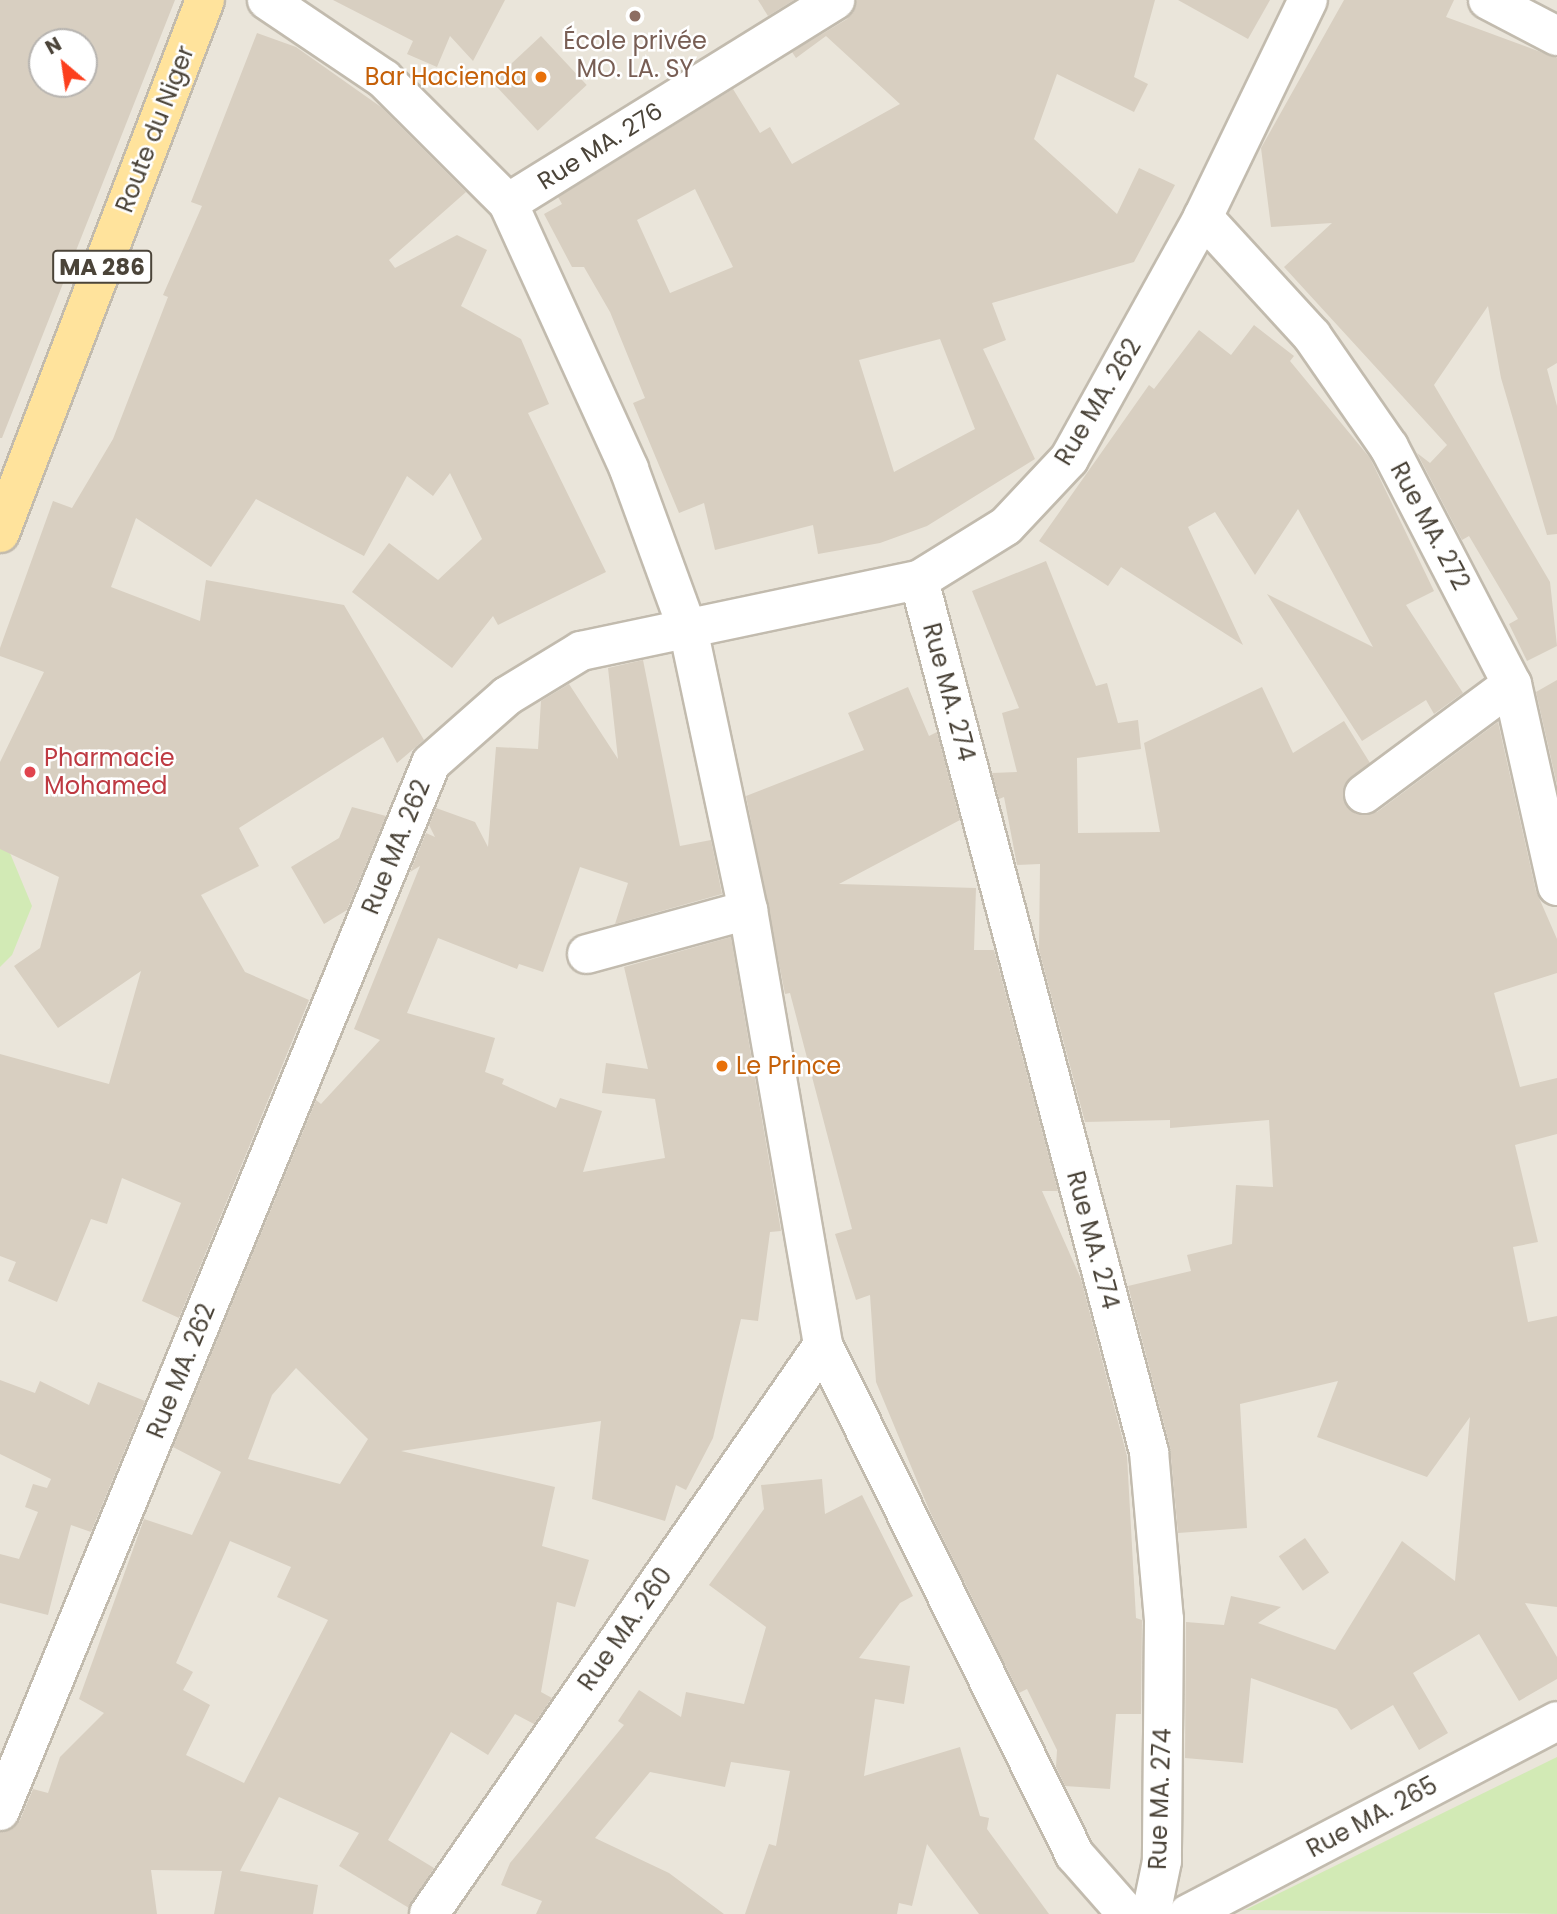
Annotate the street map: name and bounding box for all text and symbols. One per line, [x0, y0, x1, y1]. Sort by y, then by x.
marker: École privée MO. LA. SY [627, 8, 643, 24]
place label: École privée MO. LA. SY [563, 27, 707, 83]
north arrow [28, 28, 98, 98]
text: N [41, 31, 66, 61]
street label: Route du Niger [110, 42, 200, 216]
place label: Bar Hacienda [365, 63, 527, 91]
marker: Bar Hacienda [533, 69, 549, 85]
street label: Rue MA. 276 [532, 96, 668, 196]
road number: MA 286 [51, 248, 153, 286]
street label: Rue MA. 262 [1049, 334, 1147, 470]
street label: Rue MA. 272 [1384, 457, 1476, 595]
street label: Rue MA. 274 [917, 620, 981, 764]
place label: Pharmacie Mohamed [44, 744, 175, 800]
marker: Pharmacie Mohamed [22, 764, 38, 780]
street label: Rue MA. 262 [356, 776, 436, 918]
place label: Le Prince [736, 1052, 841, 1080]
marker: Le Prince [714, 1058, 730, 1074]
street label: Rue MA. 274 [1061, 1168, 1125, 1312]
street label: Rue MA. 262 [141, 1300, 221, 1442]
street label: Rue MA. 260 [572, 1562, 678, 1696]
street label: Rue MA. 274 [1143, 1728, 1177, 1870]
street label: Rue MA. 265 [1302, 1771, 1442, 1863]

